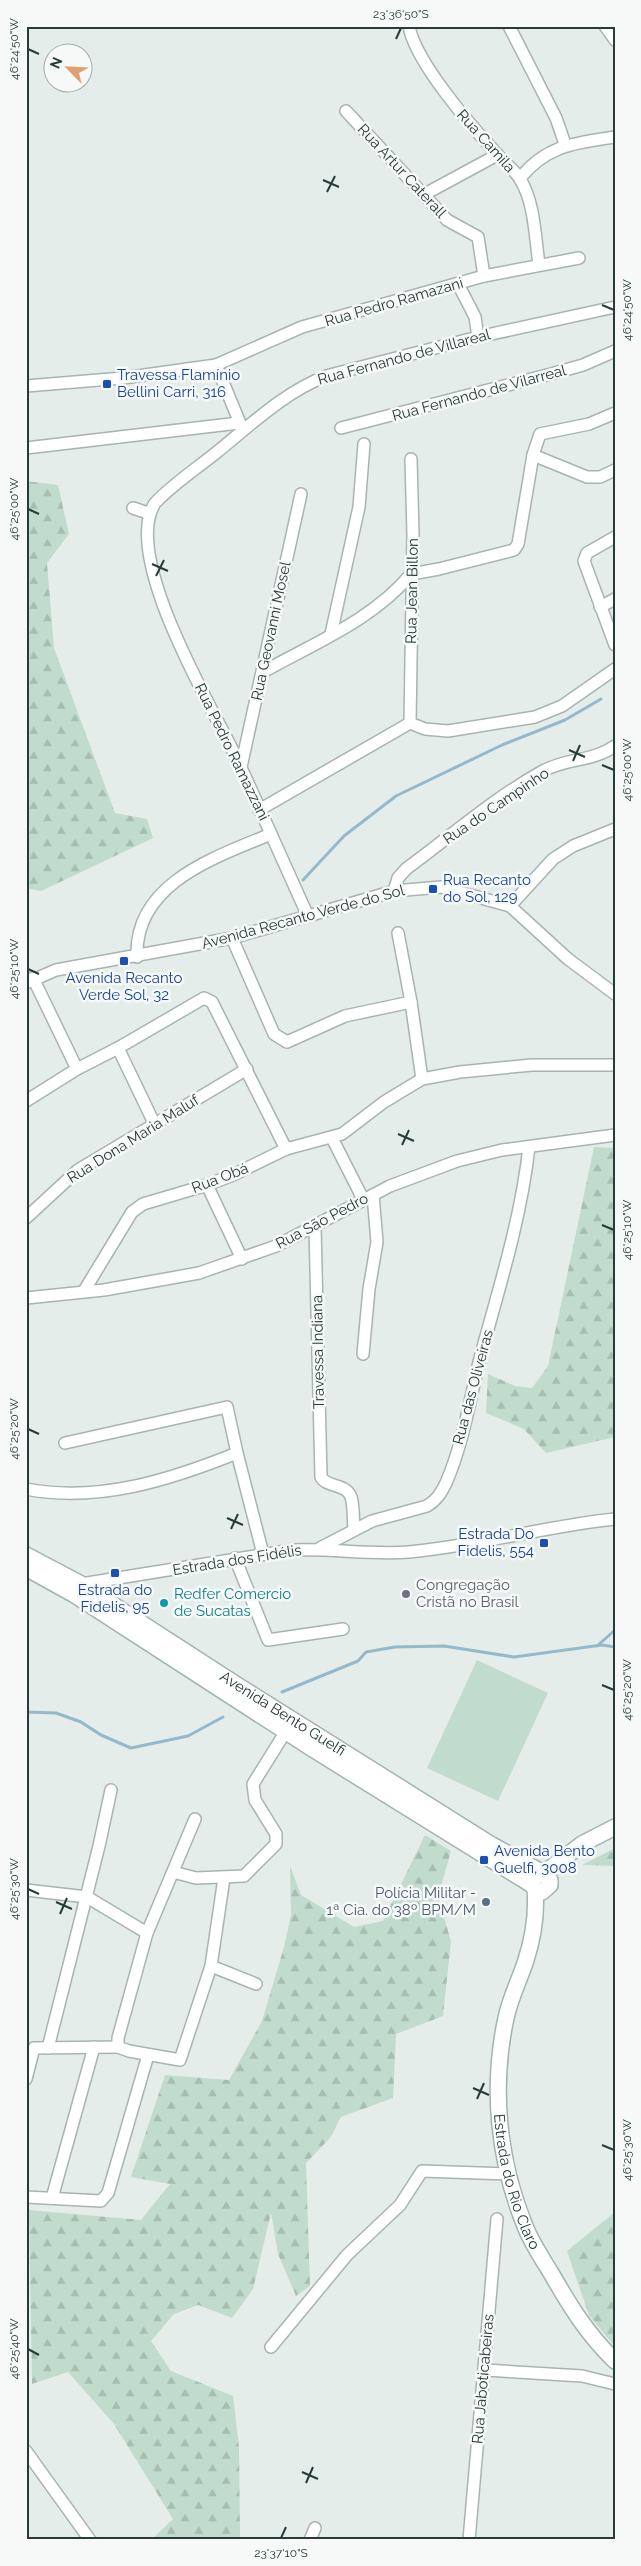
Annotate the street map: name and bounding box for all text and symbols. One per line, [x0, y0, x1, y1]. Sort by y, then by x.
text: 23°36'50"S [373, 7, 429, 21]
text: 46°24'50"W [7, 18, 21, 80]
north arrow [42, 42, 92, 92]
text: N [47, 55, 66, 71]
street label: Rua Camila [453, 106, 519, 176]
street label: Rua Artur Caterall [354, 120, 451, 222]
street label: Rua Pedro Ramazani [323, 274, 465, 330]
text: 46°24'50"W [620, 279, 634, 341]
street label: Rua Fernando de Villareal [316, 325, 493, 389]
street label: Rua Fernando de Vilarreal [390, 361, 569, 425]
place label: Travessa Flamínio Bellini Carri, 316 [117, 366, 240, 401]
marker: Travessa Flamínio Bellini Carri, 316 [101, 378, 113, 390]
text: 46°25'00"W [7, 477, 21, 540]
street label: Rua Jean Billon [402, 538, 422, 644]
street label: Rua Geovanni Mosel [247, 559, 295, 702]
street label: Rua Pedro Ramazzani [191, 680, 273, 824]
text: 46°25'00"W [620, 738, 634, 801]
street label: Rua do Campinho [440, 764, 552, 848]
place label: Rua Recanto do Sol, 129 [443, 871, 531, 906]
street label: Avenida Recanto Verde do Sol [200, 881, 407, 953]
marker: Rua Recanto do Sol, 129 [427, 883, 439, 895]
text: 46°25'10"W [7, 938, 21, 999]
marker: Avenida Recanto Verde Sol, 32 [118, 955, 130, 967]
place label: Avenida Recanto Verde Sol, 32 [66, 969, 182, 1004]
street label: Rua Dona Maria Maluf [64, 1091, 203, 1187]
street label: Rua Obá [189, 1159, 251, 1197]
street label: Rua São Pedro [273, 1189, 371, 1253]
text: 46°25'10"W [620, 1199, 634, 1260]
street label: Travessa Indiana [308, 1295, 328, 1409]
street label: Rua das Oliveiras [449, 1328, 497, 1446]
text: 46°25'20"W [7, 1398, 21, 1460]
place label: Estrada Do Fidelis, 554 [457, 1525, 534, 1560]
marker: Estrada Do Fidelis, 554 [538, 1537, 550, 1549]
street label: Estrada dos Fidélis [171, 1541, 303, 1579]
marker: Estrada do Fidelis, 95 [109, 1567, 121, 1579]
place label: Congregação Cristã no Brasil [416, 1576, 520, 1611]
place label: Estrada do Fidelis, 95 [78, 1581, 152, 1616]
place label: Redfer Comercio de Sucatas [174, 1585, 291, 1620]
marker: Congregação Cristã no Brasil [400, 1588, 412, 1600]
marker: Redfer Comercio de Sucatas [158, 1597, 170, 1609]
text: 46°25'20"W [620, 1659, 634, 1721]
street label: Avenida Bento Guelfi [217, 1667, 349, 1760]
place label: Avenida Bento Guelfi, 3008 [494, 1842, 595, 1877]
marker: Avenida Bento Guelfi, 3008 [478, 1854, 490, 1866]
text: 46°25'30"W [7, 1858, 21, 1920]
place label: Polícia Militar - 1ª Cia. do 38º BPM/M [327, 1884, 476, 1919]
marker: Polícia Militar - 1ª Cia. do 38º BPM/M [480, 1896, 492, 1908]
street label: Estrada do Rio Claro [490, 2113, 544, 2253]
text: 46°25'30"W [620, 2119, 634, 2181]
street label: Rua Jaboticabeiras [468, 2313, 498, 2445]
text: 46°25'40"W [7, 2318, 21, 2380]
text: 23°37'10"S [254, 2546, 308, 2560]

